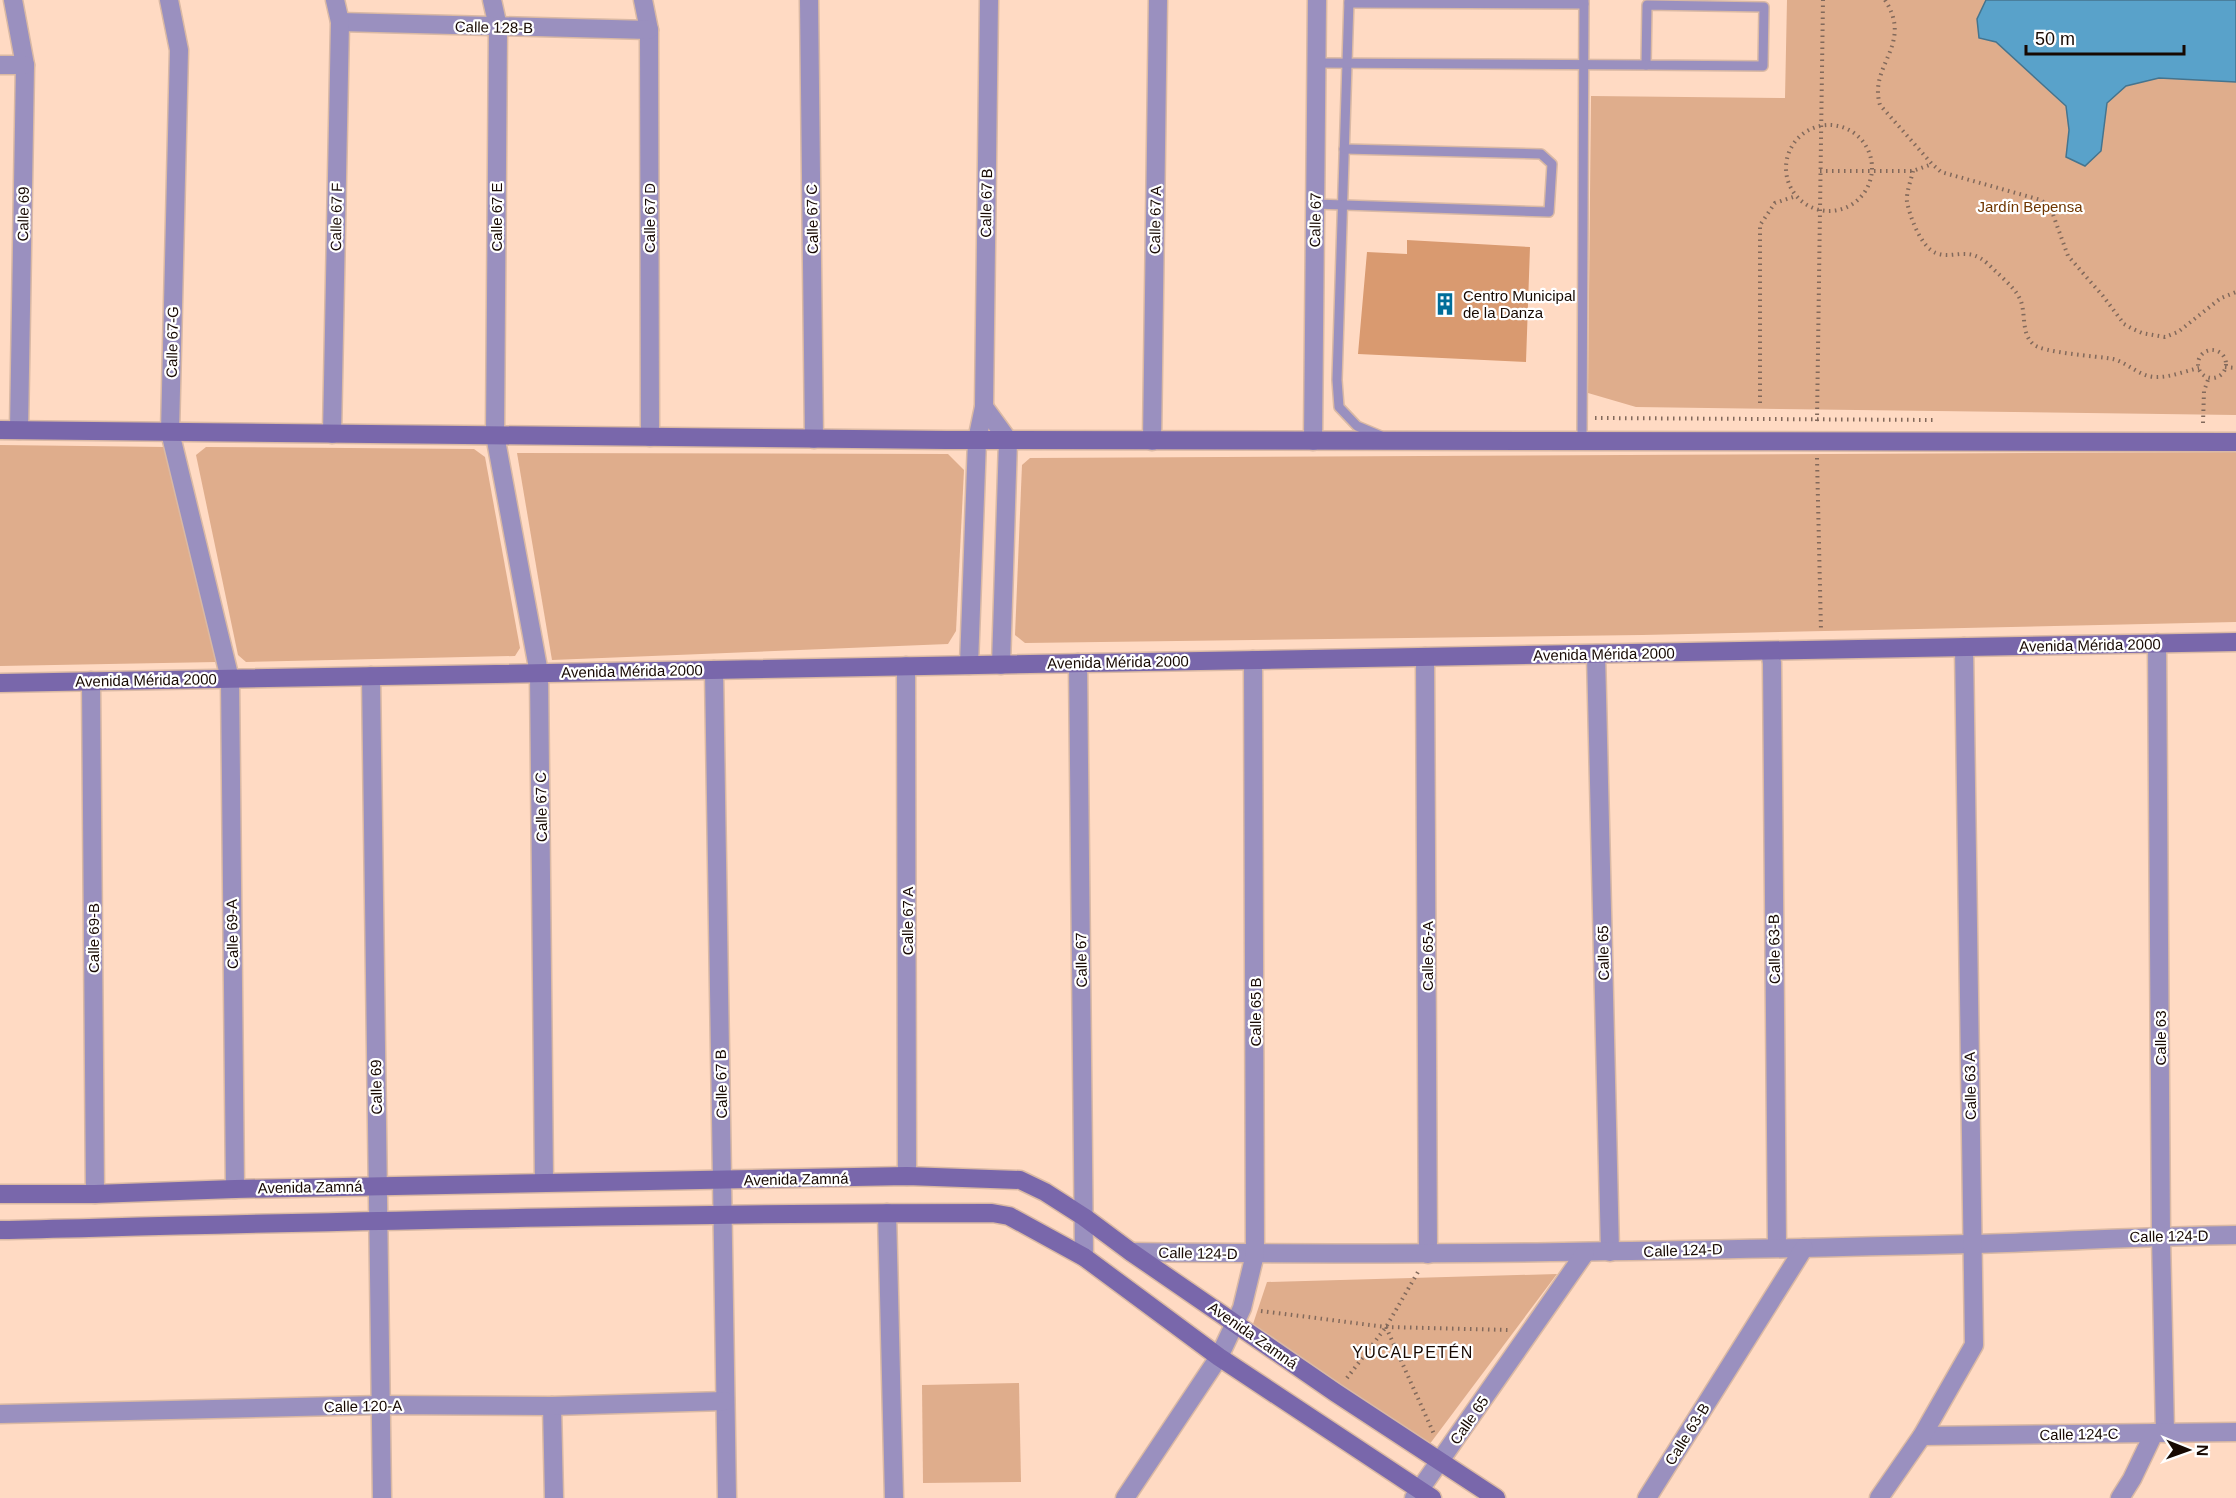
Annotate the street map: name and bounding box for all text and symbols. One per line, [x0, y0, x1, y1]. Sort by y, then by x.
street label: Calle 128-B [455, 18, 533, 36]
scale bar [2026, 18, 2184, 56]
text: 50 m [2035, 29, 2075, 49]
street label: Calle 67 B [977, 168, 995, 238]
street label: Calle 67 E [488, 182, 505, 252]
street label: Calle 67 F [327, 183, 345, 251]
street label: Calle 67 D [641, 183, 658, 253]
street label: Calle 67 C [803, 184, 821, 254]
street label: Calle 69 [14, 186, 32, 242]
street label: Calle 67 A [1146, 186, 1164, 254]
street label: Calle 67 [1306, 192, 1324, 248]
park label: Jardín Bepensa [1977, 198, 2083, 215]
place label: Centro Municipal de la Danza [1463, 287, 1576, 321]
building icon: Centro Municipal de la Danza [1432, 291, 1458, 317]
street label: Calle 67-G [163, 306, 181, 378]
street label: Avenida Mérida 2000 [2019, 635, 2161, 655]
street label: Avenida Mérida 2000 [1533, 644, 1675, 664]
street label: Avenida Mérida 2000 [1047, 652, 1189, 672]
street label: Avenida Mérida 2000 [561, 661, 703, 681]
street label: Avenida Mérida 2000 [75, 670, 217, 690]
street label: Calle 67 C [532, 772, 550, 842]
street label: Calle 67 A [899, 887, 916, 955]
street label: Calle 69-A [223, 899, 241, 969]
street label: Calle 69-B [85, 903, 102, 973]
street label: Calle 63-B [1765, 914, 1783, 984]
street label: Calle 65-A [1419, 921, 1436, 991]
street label: Calle 65 [1594, 925, 1612, 981]
street label: Calle 67 [1072, 932, 1090, 988]
street label: Calle 65 B [1247, 977, 1264, 1047]
street label: Calle 63 [2152, 1010, 2169, 1066]
street label: Calle 67 B [712, 1049, 730, 1119]
street label: Calle 63 A [1961, 1052, 1979, 1120]
street label: Calle 69 [367, 1059, 385, 1115]
street label: Avenida Zamná [743, 1170, 849, 1188]
street label: Avenida Zamná [257, 1178, 363, 1196]
street label: Calle 124-D [2129, 1227, 2209, 1245]
street label: Calle 124-D [1643, 1240, 1723, 1260]
street label: Calle 124-D [1158, 1244, 1238, 1262]
street label: Avenida Zamná [1205, 1298, 1301, 1372]
district label: YUCALPETÉN [1352, 1343, 1474, 1361]
street label: Calle 65 [1446, 1393, 1492, 1447]
street label: Calle 120-A [324, 1397, 402, 1415]
street label: Calle 63-B [1661, 1400, 1713, 1468]
north arrow [2158, 1420, 2218, 1480]
street label: Calle 124-C [2039, 1425, 2119, 1443]
text: N [2194, 1444, 2211, 1456]

